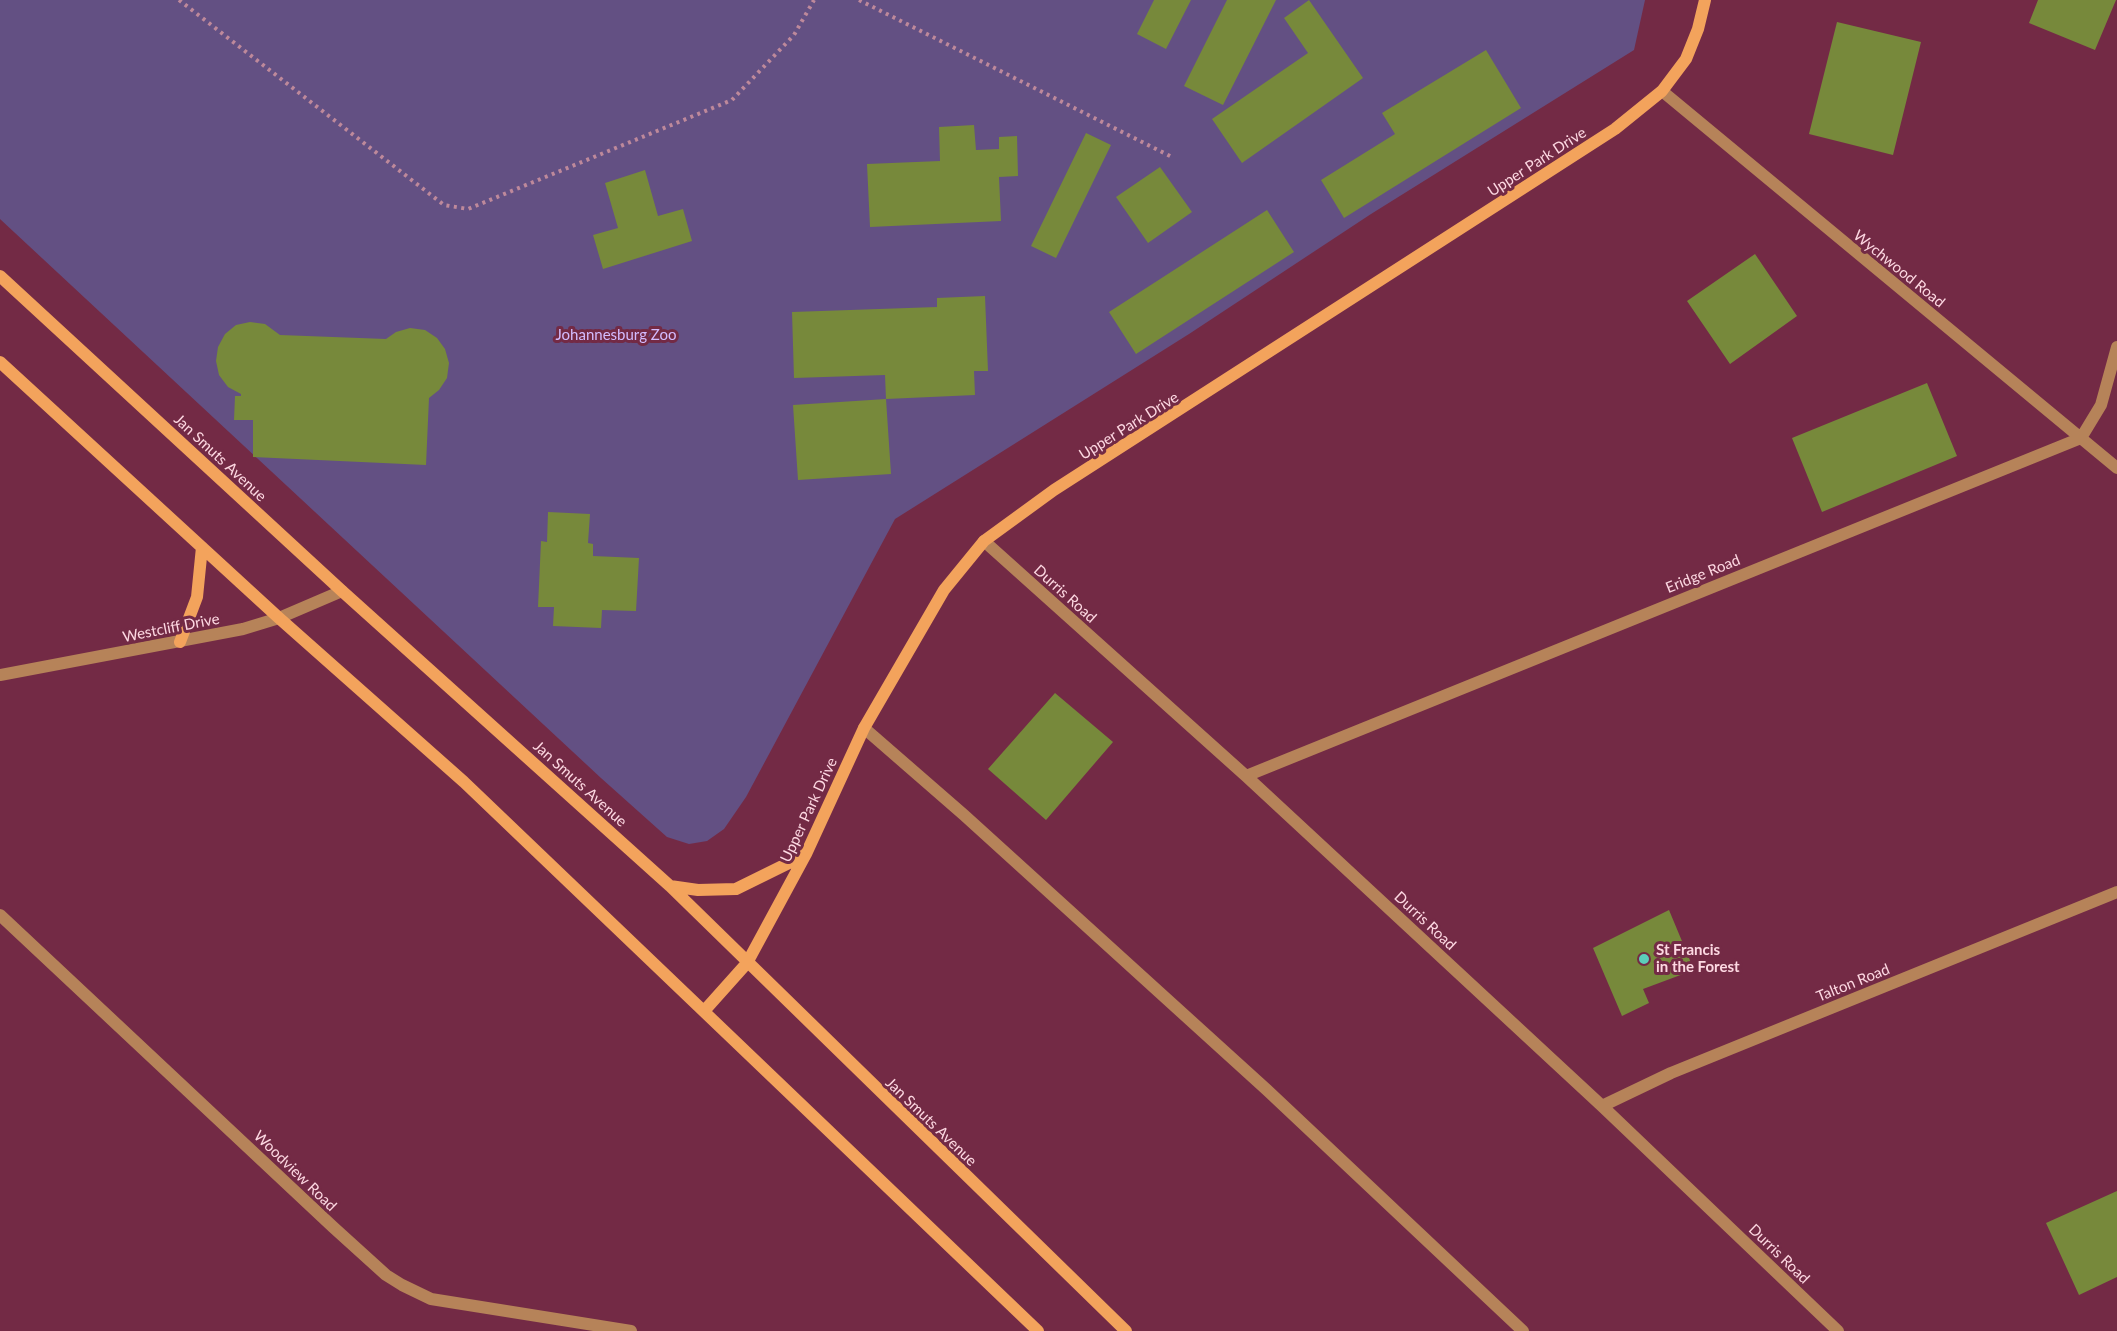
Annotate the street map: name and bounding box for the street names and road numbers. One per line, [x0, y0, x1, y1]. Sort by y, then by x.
street label: Upper Park Drive [1484, 123, 1590, 201]
street label: Wychwood Road [1850, 227, 1948, 311]
street label: Upper Park Drive [1076, 388, 1182, 464]
street label: Jan Smuts Avenue [170, 411, 270, 505]
street label: Eridge Road [1663, 551, 1743, 597]
street label: Durris Road [1030, 561, 1100, 627]
street label: Westcliff Drive [121, 610, 221, 646]
street label: Jan Smuts Avenue [529, 737, 631, 831]
street label: Upper Park Drive [777, 755, 841, 865]
street label: Durris Road [1390, 888, 1460, 954]
street label: Talton Road [1814, 960, 1892, 1006]
street label: Jan Smuts Avenue [882, 1074, 980, 1170]
street label: Woodview Road [250, 1127, 340, 1215]
street label: Durris Road [1745, 1221, 1813, 1287]

